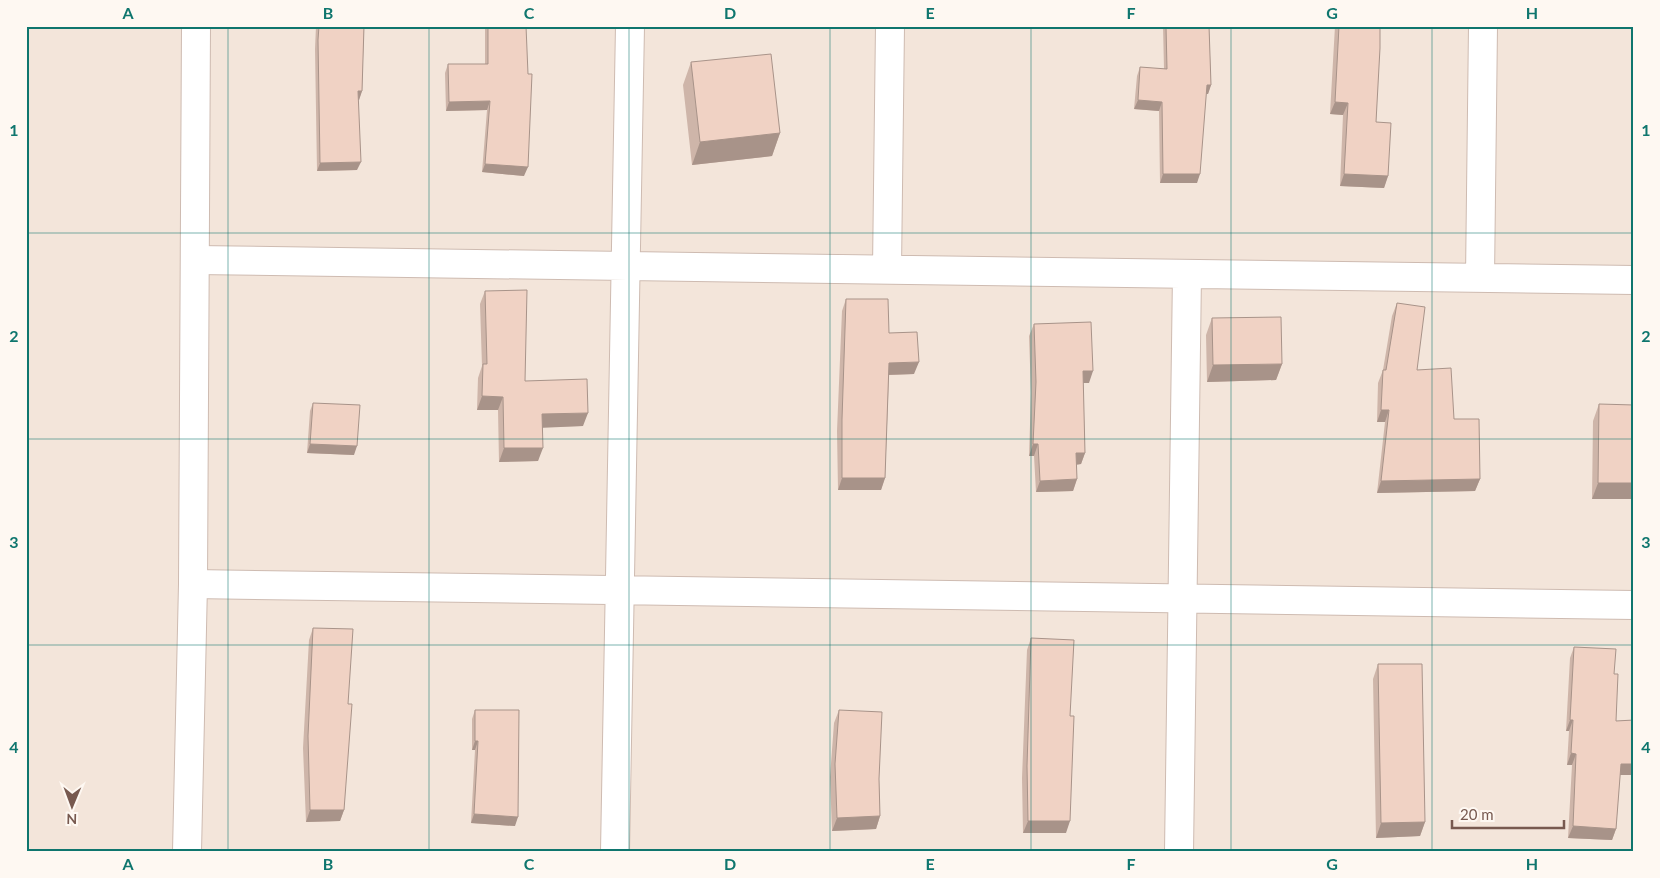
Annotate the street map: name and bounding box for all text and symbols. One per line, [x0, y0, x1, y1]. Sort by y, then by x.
text: A [121, 3, 134, 22]
text: B [323, 3, 333, 22]
text: C [524, 3, 535, 22]
text: D [724, 3, 736, 22]
text: E [925, 3, 935, 22]
text: F [1126, 3, 1136, 22]
text: G [1326, 3, 1338, 22]
text: H [1526, 3, 1538, 22]
text: 1 [9, 120, 19, 139]
text: 1 [1641, 120, 1651, 139]
text: 2 [9, 326, 19, 345]
text: 2 [1641, 326, 1651, 345]
text: 3 [9, 532, 19, 551]
text: 3 [1641, 532, 1651, 551]
text: 4 [9, 737, 19, 756]
text: 4 [1641, 737, 1651, 756]
north arrow [48, 780, 98, 830]
scale bar [1452, 798, 1565, 830]
text: 20 m [1460, 805, 1494, 823]
text: N [66, 811, 77, 828]
text: A [121, 854, 134, 873]
text: B [323, 854, 333, 873]
text: C [524, 854, 535, 873]
text: D [724, 854, 736, 873]
text: E [925, 854, 935, 873]
text: F [1126, 854, 1136, 873]
text: G [1326, 854, 1338, 873]
text: H [1526, 854, 1538, 873]

